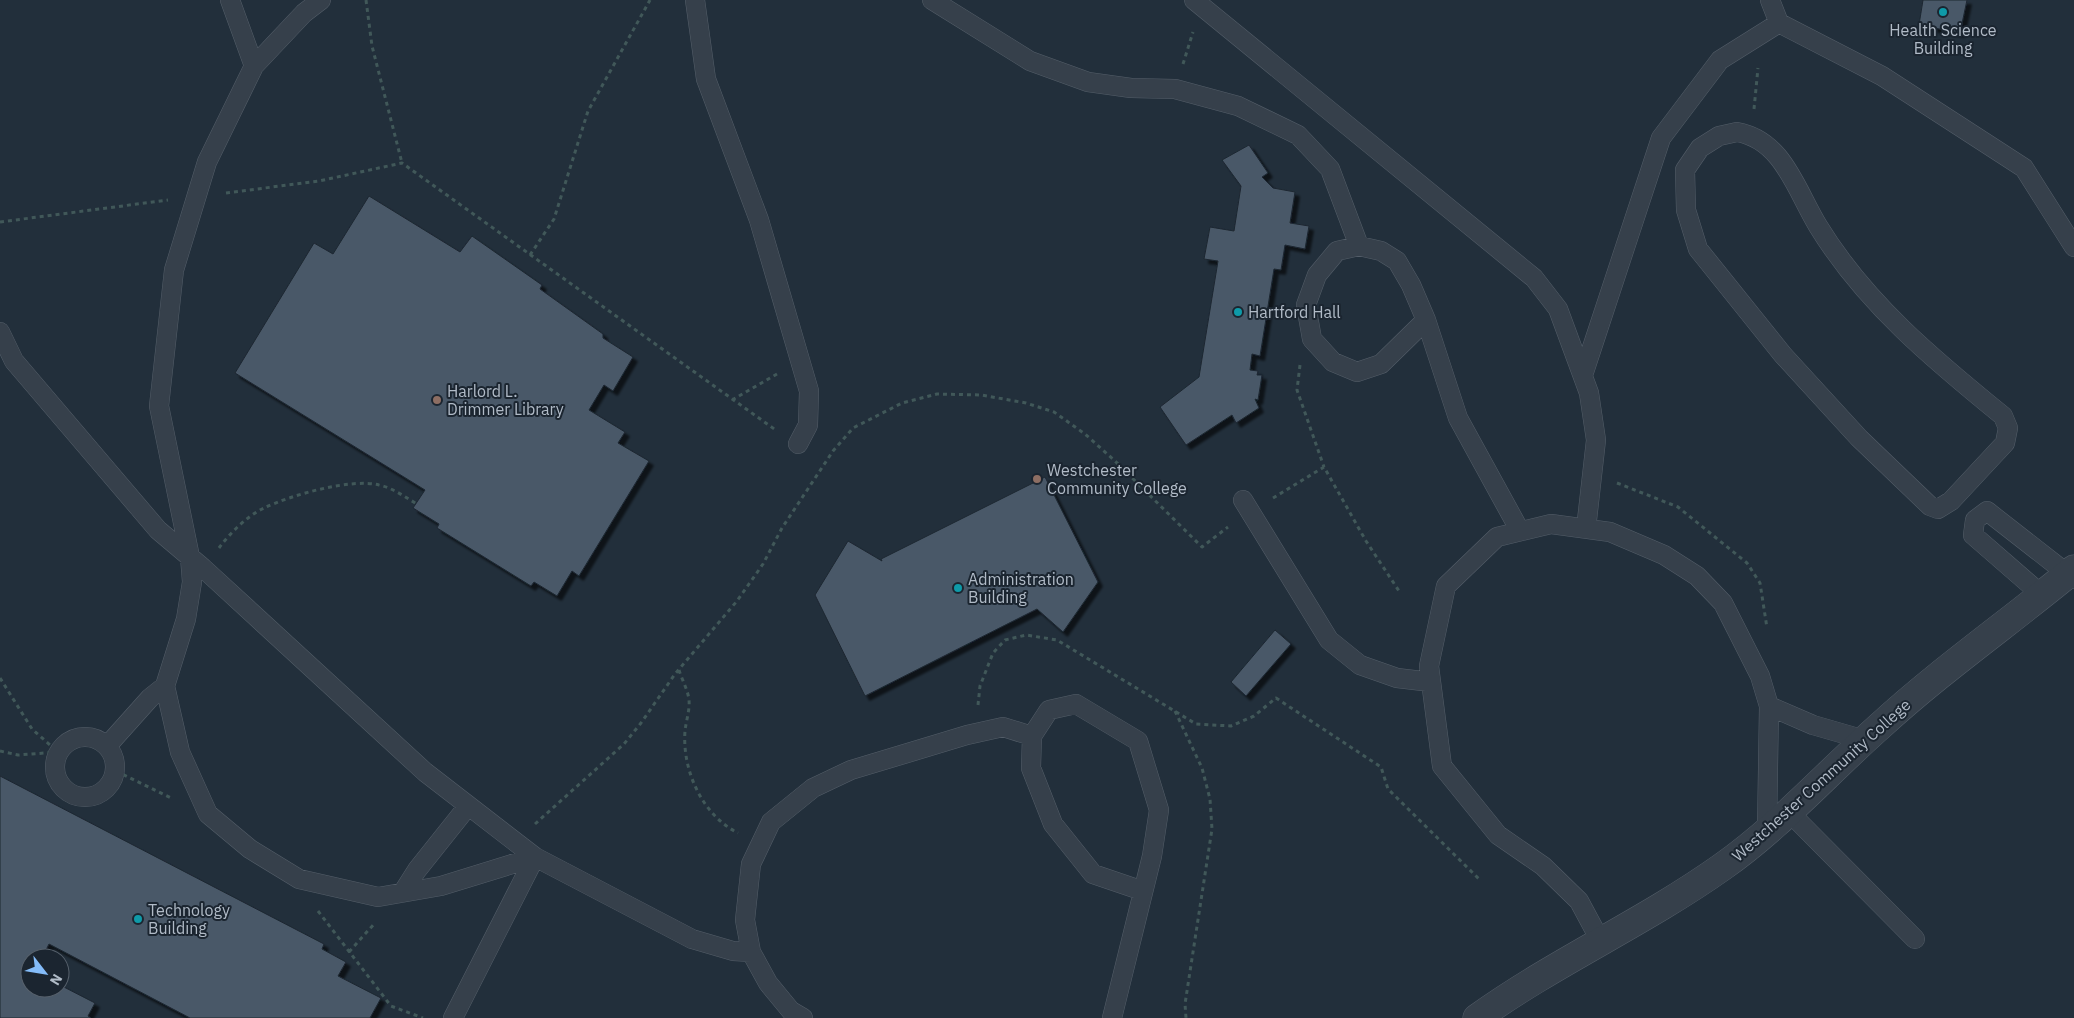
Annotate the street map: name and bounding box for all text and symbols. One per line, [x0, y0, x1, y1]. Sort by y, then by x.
marker: Health Science Building [1937, 6, 1949, 18]
place label: Health Science Building [1889, 20, 1997, 58]
place label: Hartford Hall [1248, 302, 1341, 322]
marker: Hartford Hall [1232, 306, 1244, 318]
place label: Harlord L. Drimmer Library [447, 381, 564, 419]
marker: Harlord L. Drimmer Library [431, 394, 443, 406]
place label: Westchester Community College [1047, 460, 1187, 498]
marker: Westchester Community College [1031, 473, 1043, 485]
place label: Administration Building [968, 569, 1074, 607]
marker: Administration Building [952, 582, 964, 594]
street label: Westchester Community College [1728, 694, 1915, 866]
place label: Technology Building [148, 900, 230, 938]
marker: Technology Building [132, 913, 144, 925]
north arrow [20, 948, 70, 998]
text: N [46, 971, 66, 989]

